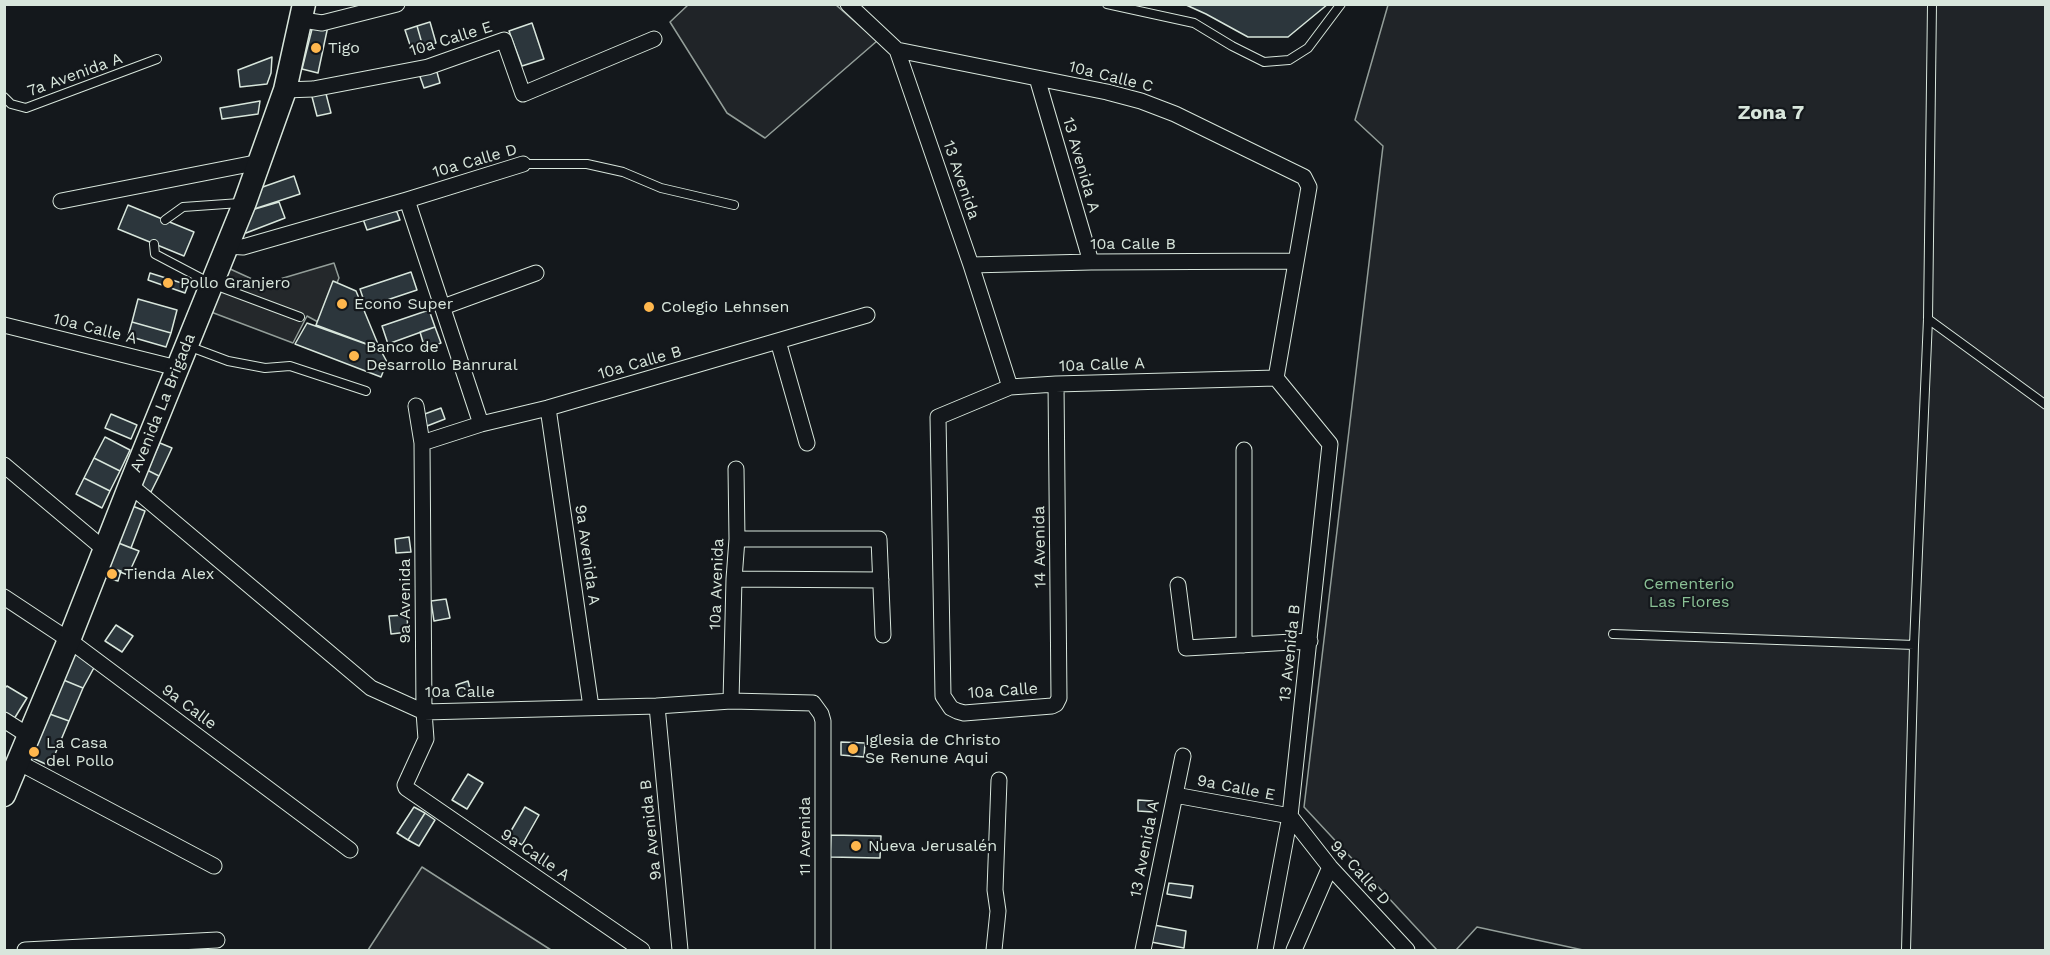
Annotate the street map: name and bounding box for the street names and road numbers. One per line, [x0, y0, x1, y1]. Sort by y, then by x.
street label: 10a Calle E [407, 17, 495, 61]
street label: 7a Avenida A [25, 49, 125, 101]
street label: 10a Calle C [1067, 57, 1155, 97]
street label: 13 Avenida A [1058, 115, 1104, 215]
street label: 13 Avenida [939, 138, 983, 222]
street label: 10a Calle D [431, 140, 519, 182]
street label: 10a Calle B [1090, 234, 1176, 254]
street label: 10a Calle A [51, 309, 139, 349]
street label: Avenida La Brigada [126, 331, 200, 475]
street label: 10a Calle B [596, 342, 684, 384]
street label: 10a Calle A [1059, 354, 1145, 376]
street label: 9a Avenida A [570, 504, 604, 606]
street label: 14 Avenida [1030, 506, 1050, 588]
street label: 10a Avenida [706, 538, 728, 630]
street label: 9a Avenida [395, 558, 415, 644]
street label: 13 Avenida B [1275, 603, 1305, 703]
street label: 10a Calle [968, 679, 1038, 703]
street label: 9a Calle [158, 680, 220, 734]
street label: 10a Calle [425, 682, 495, 702]
street label: 9a Calle E [1195, 771, 1277, 805]
street label: 9a Avenida B [636, 779, 666, 881]
street label: 11 Avenida [795, 797, 815, 875]
street label: 13 Avenida A [1126, 799, 1164, 899]
street label: 9a Calle A [497, 825, 573, 885]
street label: 9a Calle D [1326, 837, 1394, 909]

